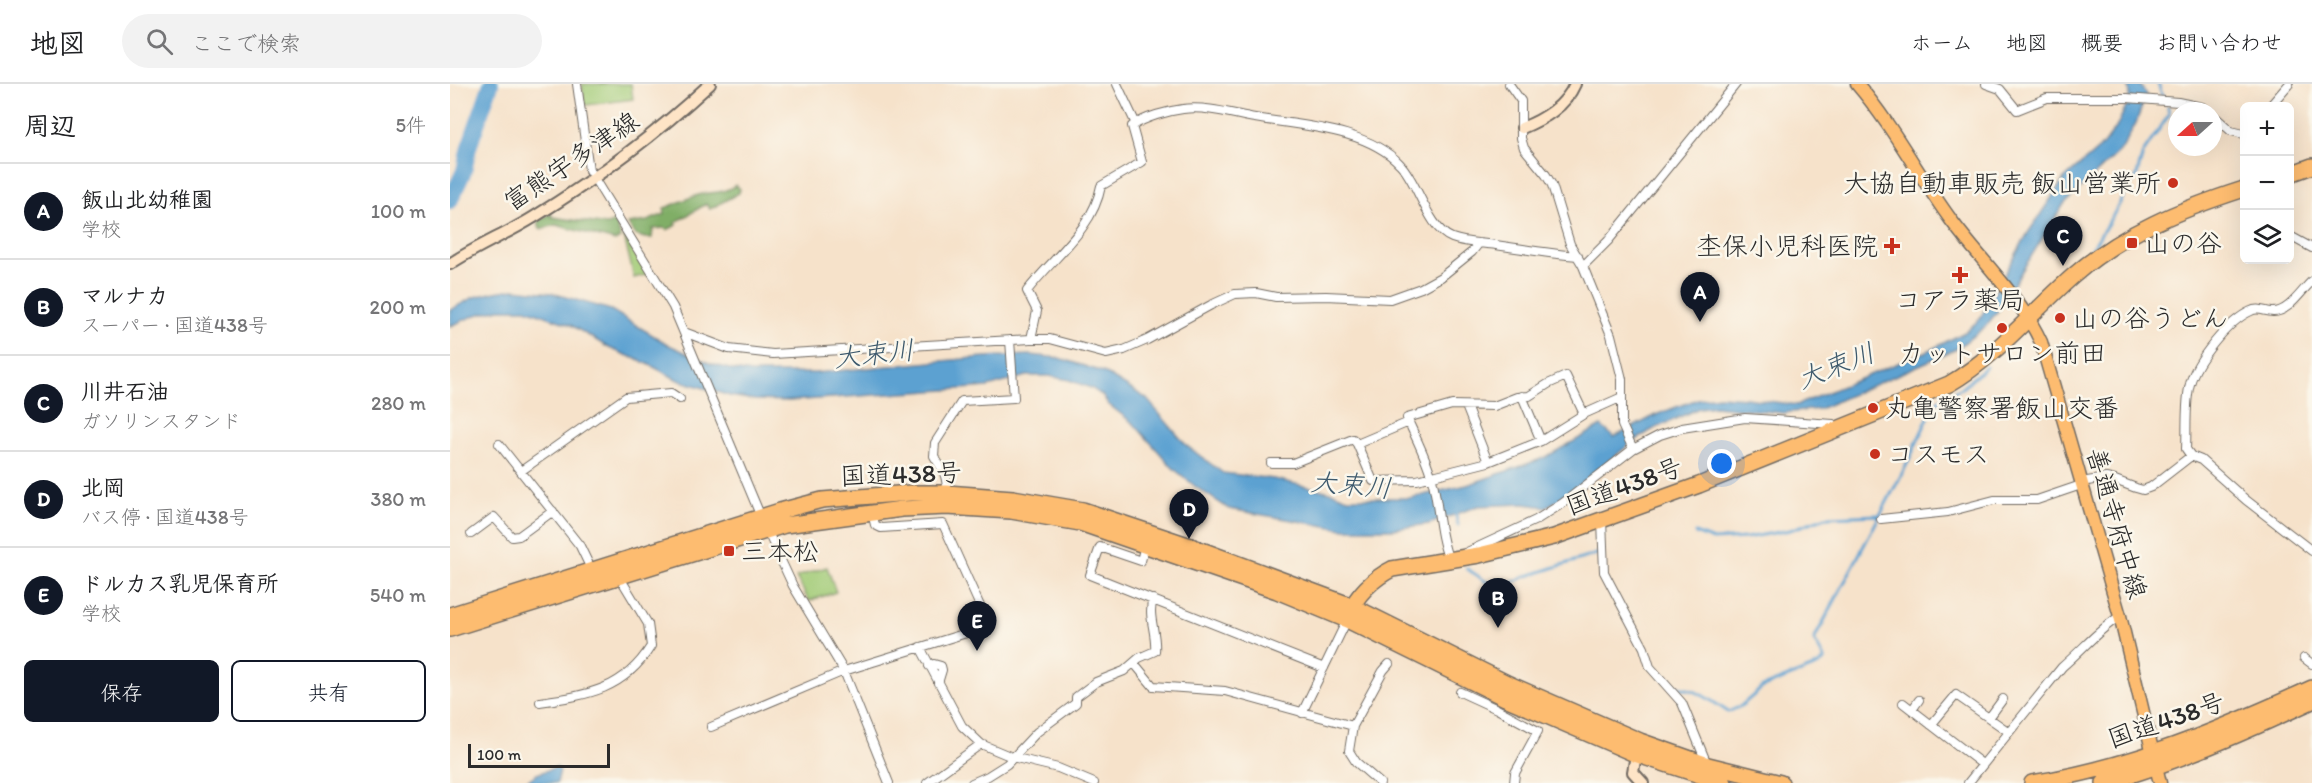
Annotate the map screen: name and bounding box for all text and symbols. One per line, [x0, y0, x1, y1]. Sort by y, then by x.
search box [122, 14, 542, 68]
icon: search [143, 25, 176, 58]
text: 地図 [30, 26, 86, 60]
text: ここで検索 [191, 30, 301, 57]
text: ホーム [1911, 30, 1973, 55]
text: 地図 [2006, 30, 2048, 55]
text: 概要 [2081, 30, 2123, 55]
text: お問い合わせ [2156, 30, 2282, 55]
north arrow [2168, 102, 2222, 156]
map controls [2240, 102, 2294, 264]
button: + [2240, 102, 2294, 156]
street label: 富熊宇多津線 [497, 104, 645, 218]
text: 周辺 [24, 110, 76, 142]
text: 5件 [396, 113, 426, 137]
button: − [2240, 156, 2294, 210]
place label: 大協自動車販売 飯山営業所 [1843, 167, 2161, 199]
marker: 大協自動車販売 飯山営業所 [2166, 176, 2180, 190]
text: 飯山北幼稚園 [81, 186, 213, 213]
text: A [37, 199, 50, 223]
text: 100 m [371, 199, 426, 223]
button: layers [2240, 210, 2294, 264]
pin: C [2044, 216, 2082, 266]
text: 学校 [81, 217, 121, 241]
place label: 山の谷 [2144, 227, 2222, 259]
place label: 杢保小児科医院 [1696, 230, 1878, 262]
marker: 山の谷 [2125, 236, 2139, 250]
marker: 杢保小児科医院 [1883, 237, 1901, 255]
marker: コアラ薬局 [1953, 268, 1967, 282]
pin: A [1680, 272, 1720, 322]
text: マルナカ [81, 282, 169, 309]
place label: コアラ薬局 [1895, 284, 2025, 316]
text: B [37, 295, 50, 319]
text: 200 m [370, 295, 426, 319]
place label: 山の谷うどん [2072, 302, 2229, 334]
marker: 山の谷うどん [2053, 311, 2067, 325]
text: スーパー · 国道438号 [81, 313, 268, 337]
marker: カットサロン前田 [1995, 321, 2009, 335]
water label: 大束川 [832, 333, 916, 374]
water label: 大束川 [1792, 336, 1880, 395]
place label: カットサロン前田 [1898, 337, 2106, 369]
text: 川井石油 [81, 378, 169, 405]
text: C [37, 391, 50, 415]
text: 280 m [371, 391, 426, 415]
place label: 丸亀警察署飯山交番 [1885, 392, 2119, 424]
marker: 丸亀警察署飯山交番 [1866, 401, 1880, 415]
text: ガソリンスタンド [81, 409, 241, 433]
place label: コスモス [1887, 438, 1989, 470]
street label: 善通寺府中線 [2080, 444, 2154, 602]
marker: コスモス [1868, 447, 1882, 461]
your location [1707, 449, 1736, 478]
street label: 国道438号 [1561, 450, 1687, 522]
street label: 国道438号 [839, 456, 963, 492]
water label: 大束川 [1309, 465, 1393, 504]
text: 北岡 [81, 474, 125, 501]
text: D [37, 487, 50, 511]
text: 380 m [371, 487, 426, 511]
pin: D [1170, 490, 1208, 539]
text: バス停 · 国道438号 [81, 505, 249, 529]
place label: 三本松 [741, 535, 819, 567]
marker: 三本松 [722, 544, 736, 558]
text: ドルカス乳児保育所 [81, 570, 279, 597]
pin: B [1478, 578, 1518, 628]
text: E [38, 583, 49, 607]
text: 540 m [370, 583, 426, 607]
text: 学校 [81, 601, 121, 625]
pin: E [958, 602, 996, 651]
button: 保存 [24, 660, 219, 722]
button: 共有 [231, 660, 426, 722]
street label: 国道438号 [2103, 685, 2229, 755]
scale bar [468, 741, 610, 768]
text: 100 m [477, 745, 521, 764]

